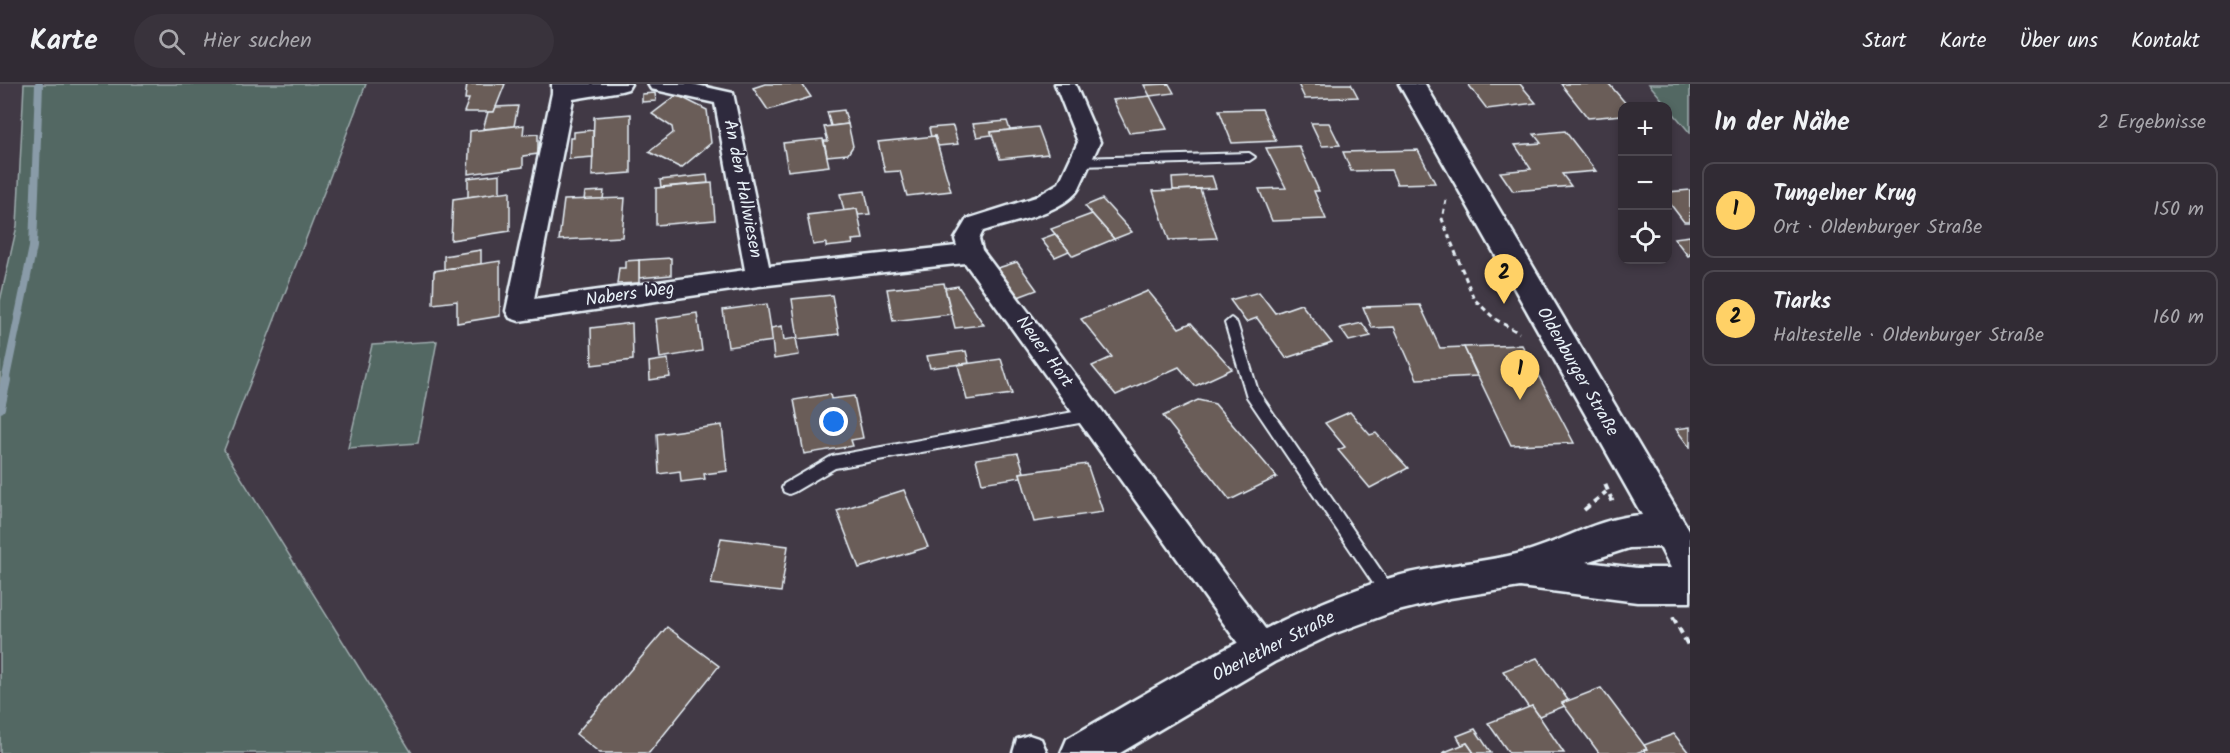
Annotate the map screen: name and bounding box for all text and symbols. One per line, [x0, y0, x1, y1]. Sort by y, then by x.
search box [134, 14, 554, 68]
text: Karte [30, 19, 98, 64]
text: Hier suchen [203, 24, 312, 59]
icon: search [155, 25, 188, 58]
text: Start [1862, 25, 1907, 58]
text: Karte [1940, 25, 1986, 58]
text: Über uns [2019, 25, 2098, 58]
text: Kontakt [2131, 25, 2200, 58]
map controls [1618, 102, 1672, 264]
button: + [1618, 102, 1672, 156]
text: In der Nähe [1714, 102, 1850, 144]
text: 2 Ergebnisse [2098, 107, 2206, 139]
street label: An den Hallwiesen [714, 117, 770, 261]
button: − [1618, 156, 1672, 210]
text: Tungelner Krug [1773, 177, 1917, 212]
text: 1 [1732, 194, 1739, 226]
text: 150 m [2153, 194, 2204, 226]
button: locate [1618, 210, 1672, 264]
text: Ort · Oldenburger Straße [1773, 212, 1982, 244]
pin: 2 [1484, 254, 1524, 304]
street label: Nabers Weg [584, 274, 676, 316]
text: Tiarks [1773, 285, 1831, 320]
street label: Oldenburger Straße [1528, 302, 1626, 442]
text: 2 [1730, 302, 1741, 334]
text: 160 m [2153, 302, 2204, 334]
street label: Neuer Hort [1008, 310, 1081, 395]
text: Haltestelle · Oldenburger Straße [1773, 320, 2044, 352]
pin: 1 [1500, 350, 1540, 400]
your location [819, 407, 848, 436]
street label: Oberlether Straße [1207, 604, 1341, 690]

